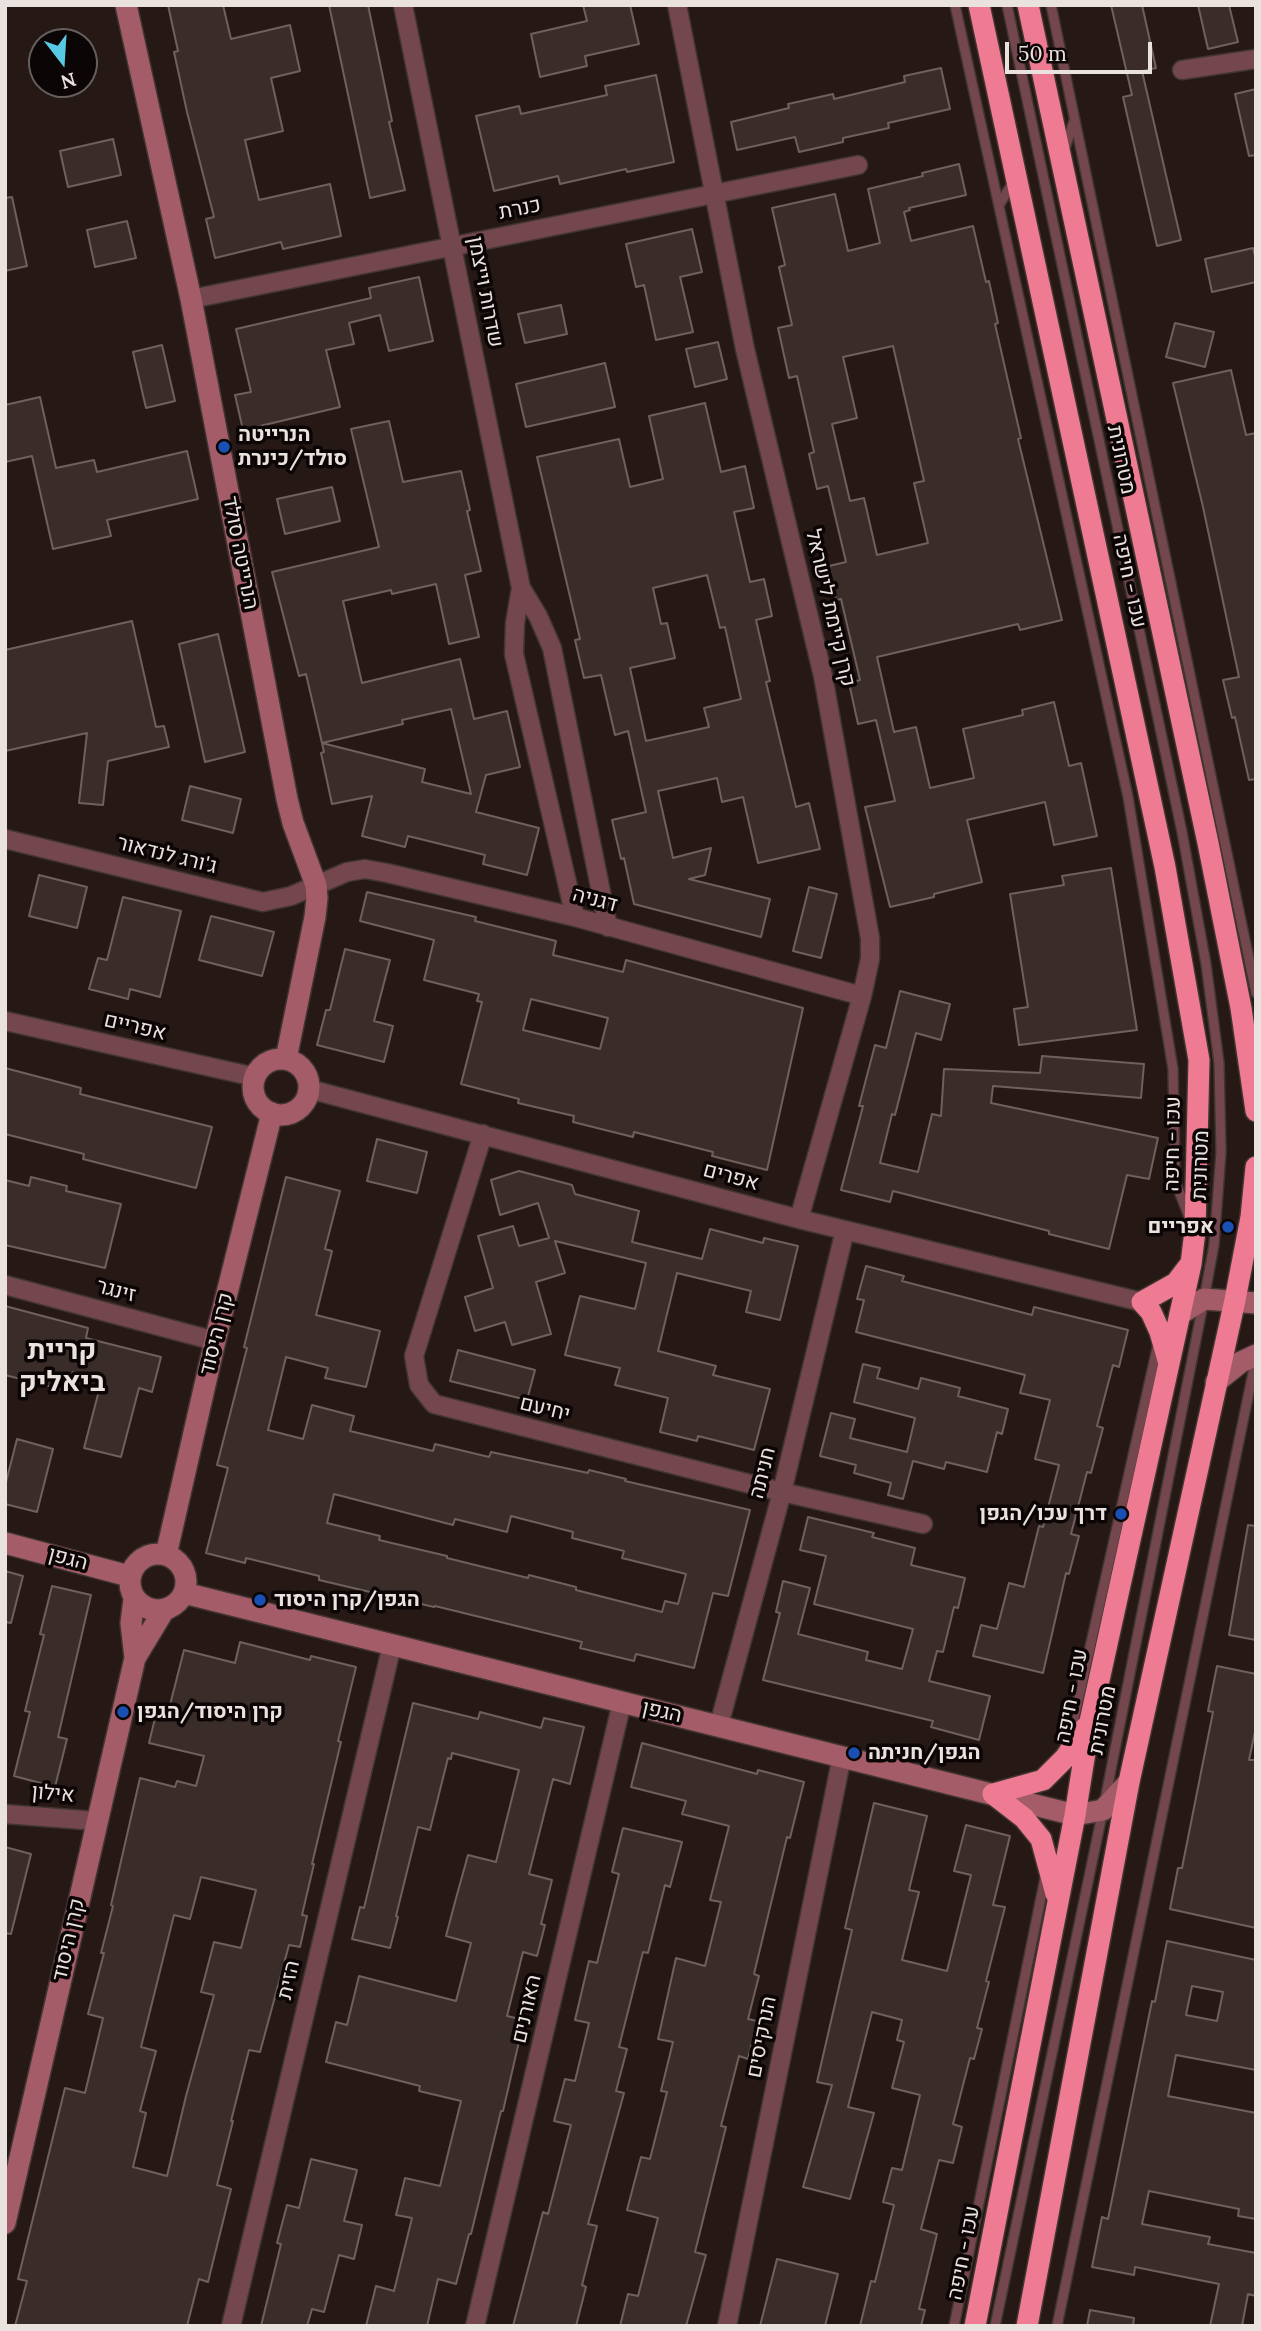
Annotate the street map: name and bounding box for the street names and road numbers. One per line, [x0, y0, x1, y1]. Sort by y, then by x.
street label: כנרת [497, 193, 543, 225]
street label: שדרות וייצמן [462, 234, 508, 350]
street label: מטרונית [1101, 423, 1141, 497]
street label: הנרייטה סולד [217, 494, 263, 612]
street label: קרן קיימת לישראל [800, 527, 860, 689]
street label: עכו - חיפה [1107, 532, 1151, 630]
street label: ג'ורג לנדאור [114, 830, 220, 880]
street label: דגניה [570, 882, 620, 918]
street label: אפריים [101, 1008, 169, 1046]
street label: עכו - חיפה [1160, 1096, 1186, 1192]
street label: מטרונית [1187, 1130, 1215, 1200]
street label: אפרים [700, 1158, 762, 1196]
street label: זינגר [94, 1274, 138, 1308]
street label: קרן היסוד [195, 1290, 239, 1378]
street label: יחיעם [517, 1391, 573, 1427]
street label: חניתה [744, 1445, 782, 1501]
street label: הגפן [46, 1542, 90, 1576]
street label: עכו - חיפה [1051, 1647, 1093, 1745]
street label: מטרונית [1084, 1683, 1122, 1757]
street label: הגפן [640, 1695, 684, 1729]
street label: אילון [31, 1780, 75, 1808]
street label: קרן היסוד [47, 1896, 91, 1984]
street label: הזית [272, 1958, 306, 2002]
street label: האורנים [507, 1972, 547, 2046]
street label: הנרקיסים [742, 1994, 782, 2080]
street label: עכו - חיפה [943, 2204, 985, 2302]

